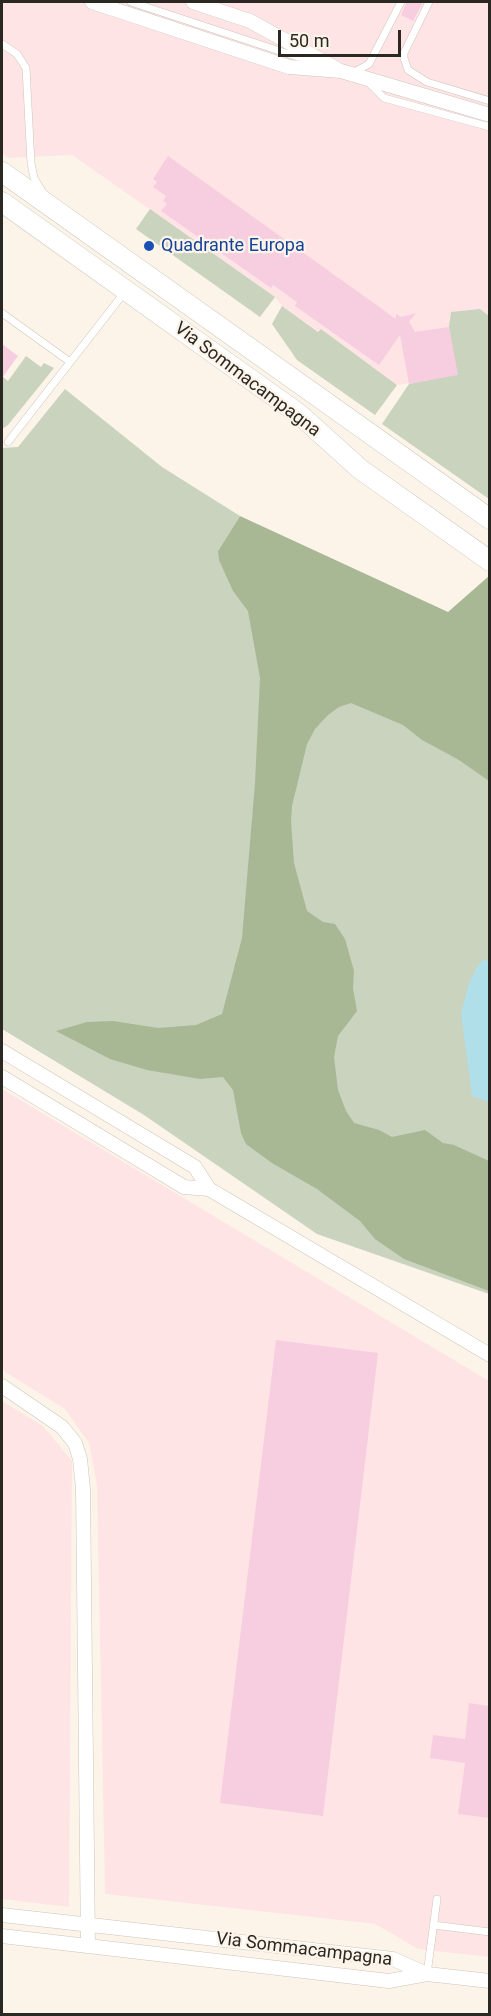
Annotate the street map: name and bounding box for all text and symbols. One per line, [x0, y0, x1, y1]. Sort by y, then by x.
scale bar [281, 18, 404, 56]
text: 50 m [289, 30, 329, 51]
place label: Quadrante Europa [161, 235, 305, 257]
marker: Quadrante Europa [142, 239, 156, 253]
street label: Via Sommacampagna [170, 318, 324, 442]
street label: Via Sommacampagna [215, 1928, 393, 1972]

